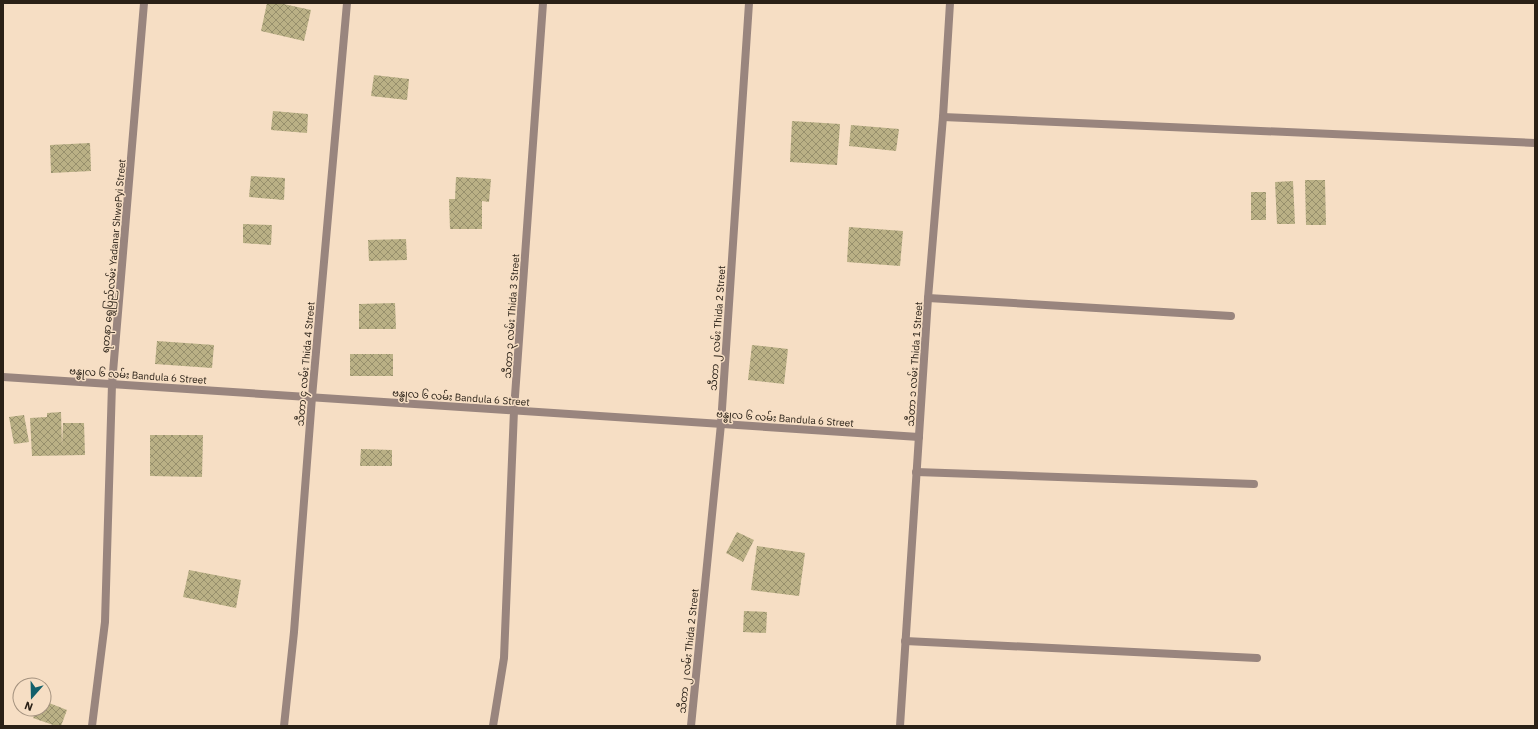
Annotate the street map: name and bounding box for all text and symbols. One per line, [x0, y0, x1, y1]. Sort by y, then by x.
street label: ရတနာ ရွေပြည်လမ်း Yadanar ShwePyi Street [98, 158, 130, 354]
street label: သီတာ ၃ လမ်း Thida 3 Street [500, 253, 524, 379]
street label: သီတာ ၂ လမ်း Thida 2 Street [706, 264, 730, 391]
street label: သီတာ ၄ လမ်း Thida 4 Street [293, 301, 319, 427]
street label: သီတာ ၁ လမ်း Thida 1 Street [903, 301, 925, 427]
street label: ဗန္ဓုလ ၆ လမ်း Bandula 6 Street [69, 363, 208, 389]
street label: ဗန္ဓုလ ၆ လမ်း Bandula 6 Street [392, 385, 531, 411]
street label: ဗန္ဓုလ ၆ လမ်း Bandula 6 Street [716, 406, 855, 432]
street label: သီတာ ၂ လမ်း Thida 2 Street [674, 587, 704, 714]
north arrow [12, 677, 52, 717]
text: N [22, 698, 35, 714]

